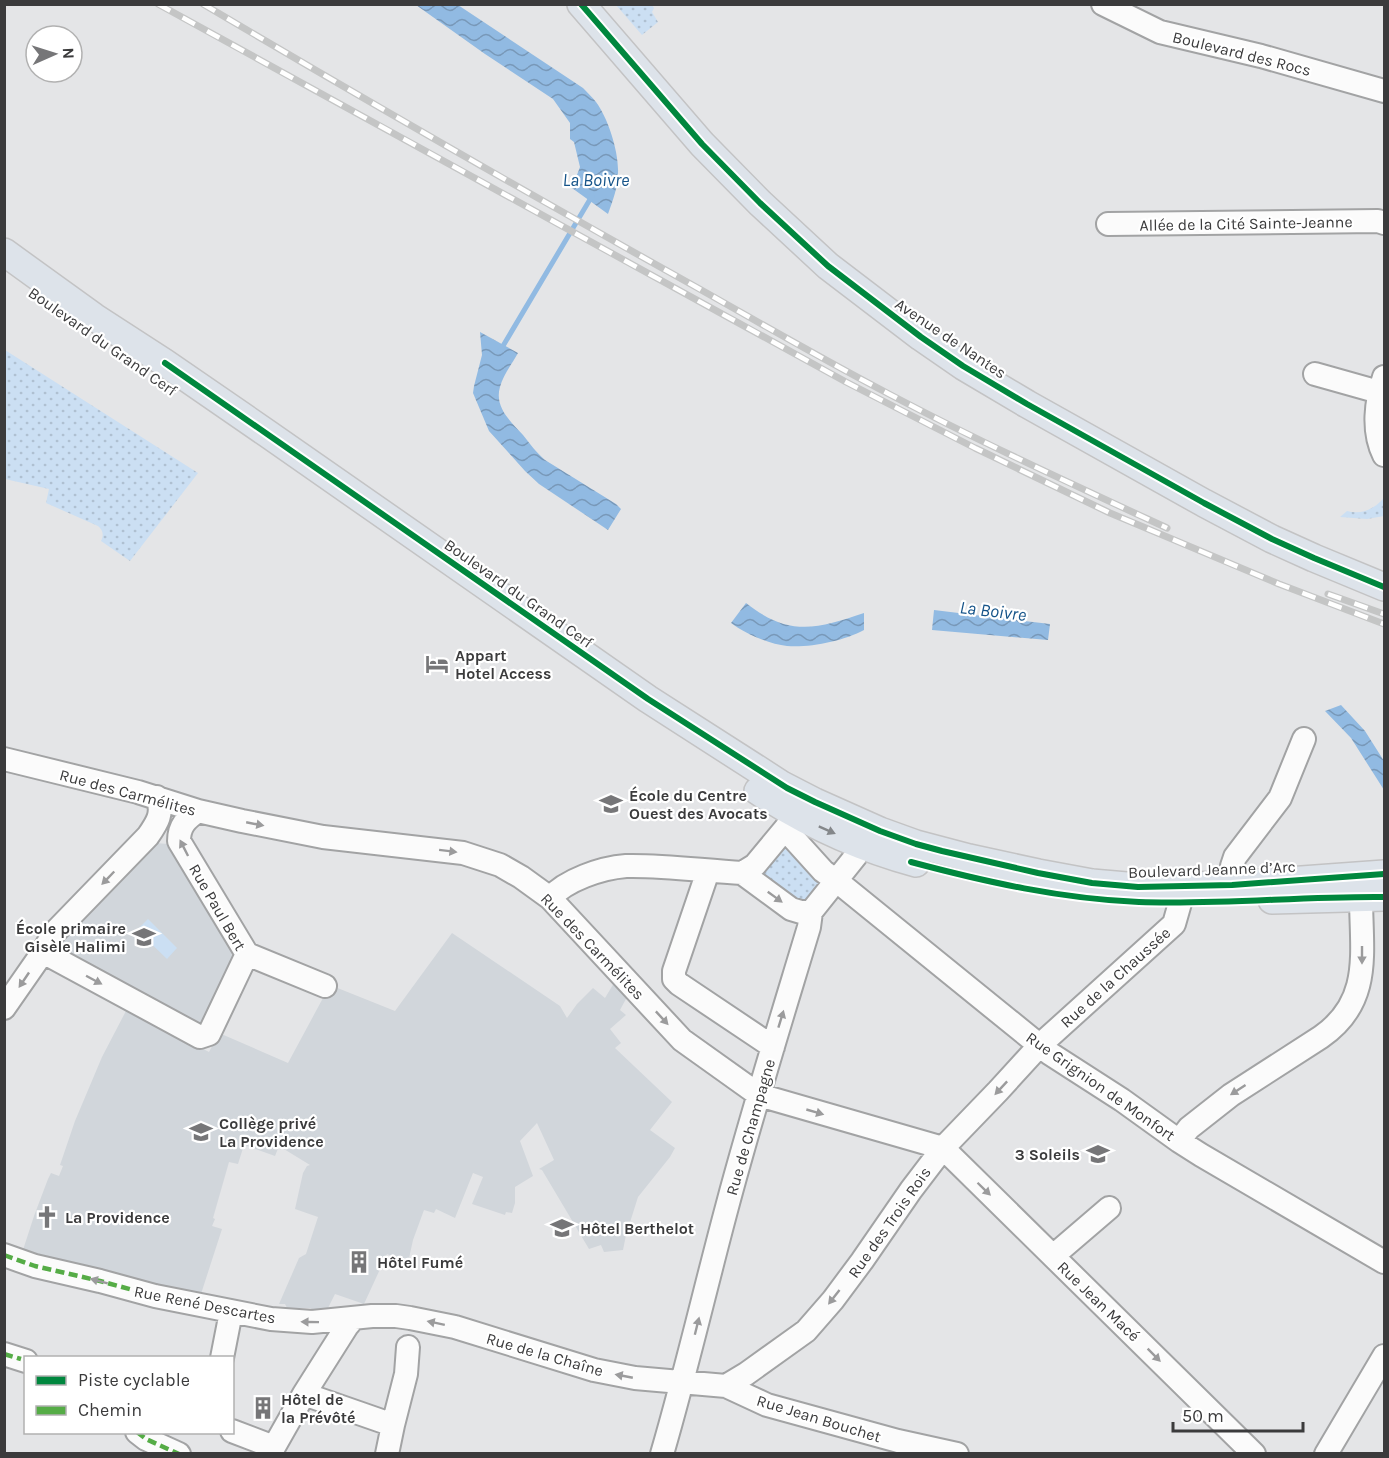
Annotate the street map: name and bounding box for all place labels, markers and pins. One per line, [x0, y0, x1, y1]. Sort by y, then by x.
place label: Appart Hotel Access [455, 646, 551, 683]
hotel icon: Appart Hotel Access [424, 651, 450, 677]
place label: École du Centre Ouest des Avocats [629, 786, 768, 823]
school or university icon: École du Centre Ouest des Avocats [598, 791, 624, 817]
place label: École primaire Gisèle Halimi [16, 919, 126, 956]
school or university icon: École primaire Gisèle Halimi [131, 924, 157, 950]
place label: Collège privé La Providence [219, 1114, 324, 1151]
school or university icon: Collège privé La Providence [188, 1119, 214, 1145]
school or university icon: 3 Soleils [1085, 1141, 1111, 1167]
place label: 3 Soleils [1015, 1145, 1080, 1164]
church icon: La Providence [34, 1204, 60, 1230]
place label: La Providence [65, 1208, 170, 1227]
school or university icon: Hôtel Berthelot [549, 1215, 575, 1241]
place label: Hôtel Berthelot [580, 1219, 694, 1238]
building icon: Hôtel Fumé [346, 1249, 372, 1275]
place label: Hôtel Fumé [377, 1253, 463, 1272]
place label: Hôtel de la Prévôté [281, 1390, 355, 1427]
building icon: Hôtel de la Prévôté [250, 1395, 276, 1421]

